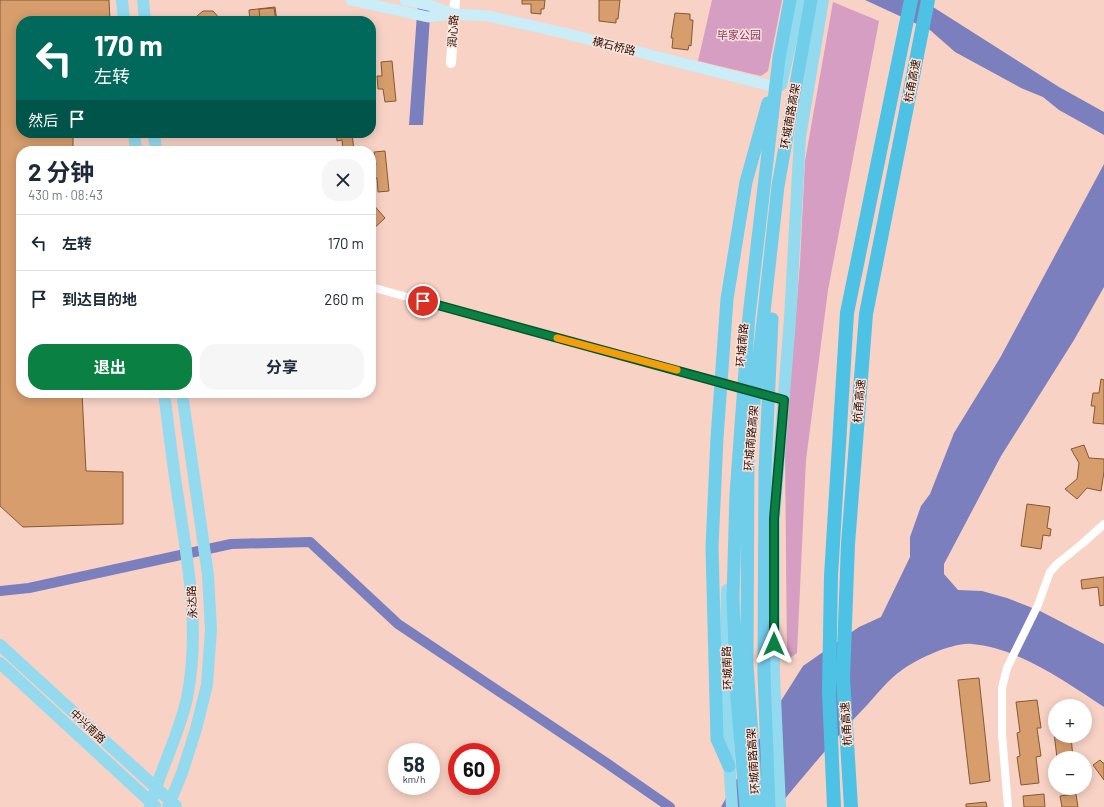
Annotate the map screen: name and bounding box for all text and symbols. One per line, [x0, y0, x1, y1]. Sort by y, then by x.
street label: 润心路 [445, 14, 460, 48]
text: 170 m [94, 28, 163, 62]
park label: 毕家公园 [717, 28, 761, 41]
icon: left [28, 32, 80, 84]
street label: 横石桥路 [591, 34, 637, 57]
street label: 杭甬高速 [901, 58, 922, 104]
text: 左转 [94, 65, 130, 87]
street label: 环城南路高架 [777, 82, 802, 150]
icon: arrive [66, 108, 88, 130]
text: 然后 [28, 111, 58, 129]
text: 2 分钟 [28, 157, 94, 186]
button: close [322, 159, 364, 201]
text: 430 m · 08:43 [28, 187, 103, 203]
icon: left [28, 232, 50, 254]
text: 左转 [62, 234, 92, 252]
text: 170 m [328, 234, 364, 252]
pin [406, 284, 440, 318]
icon: arrive [28, 288, 50, 310]
text: 到达目的地 [62, 290, 137, 308]
text: 260 m [324, 290, 364, 308]
icon: arrive [412, 290, 434, 312]
street label: 环城南路 [733, 322, 750, 367]
button: 退出 [28, 344, 192, 390]
button: 分享 [200, 344, 364, 390]
street label: 杭甬高速 [850, 378, 867, 423]
street label: 环城南路高架 [741, 405, 760, 471]
street label: 永达路 [184, 585, 199, 619]
position arrow [753, 623, 795, 665]
street label: 环城南路 [719, 646, 734, 690]
map controls [1048, 699, 1092, 795]
button: + [1048, 699, 1092, 743]
street label: 杭甬高速 [837, 702, 854, 746]
street label: 中兴南路 [68, 706, 109, 745]
street label: 环城南路高架 [744, 728, 761, 794]
speed limit sign: 60 [448, 743, 500, 795]
button: − [1048, 751, 1092, 795]
text: 58 [403, 752, 425, 776]
text: km/h [403, 773, 425, 785]

